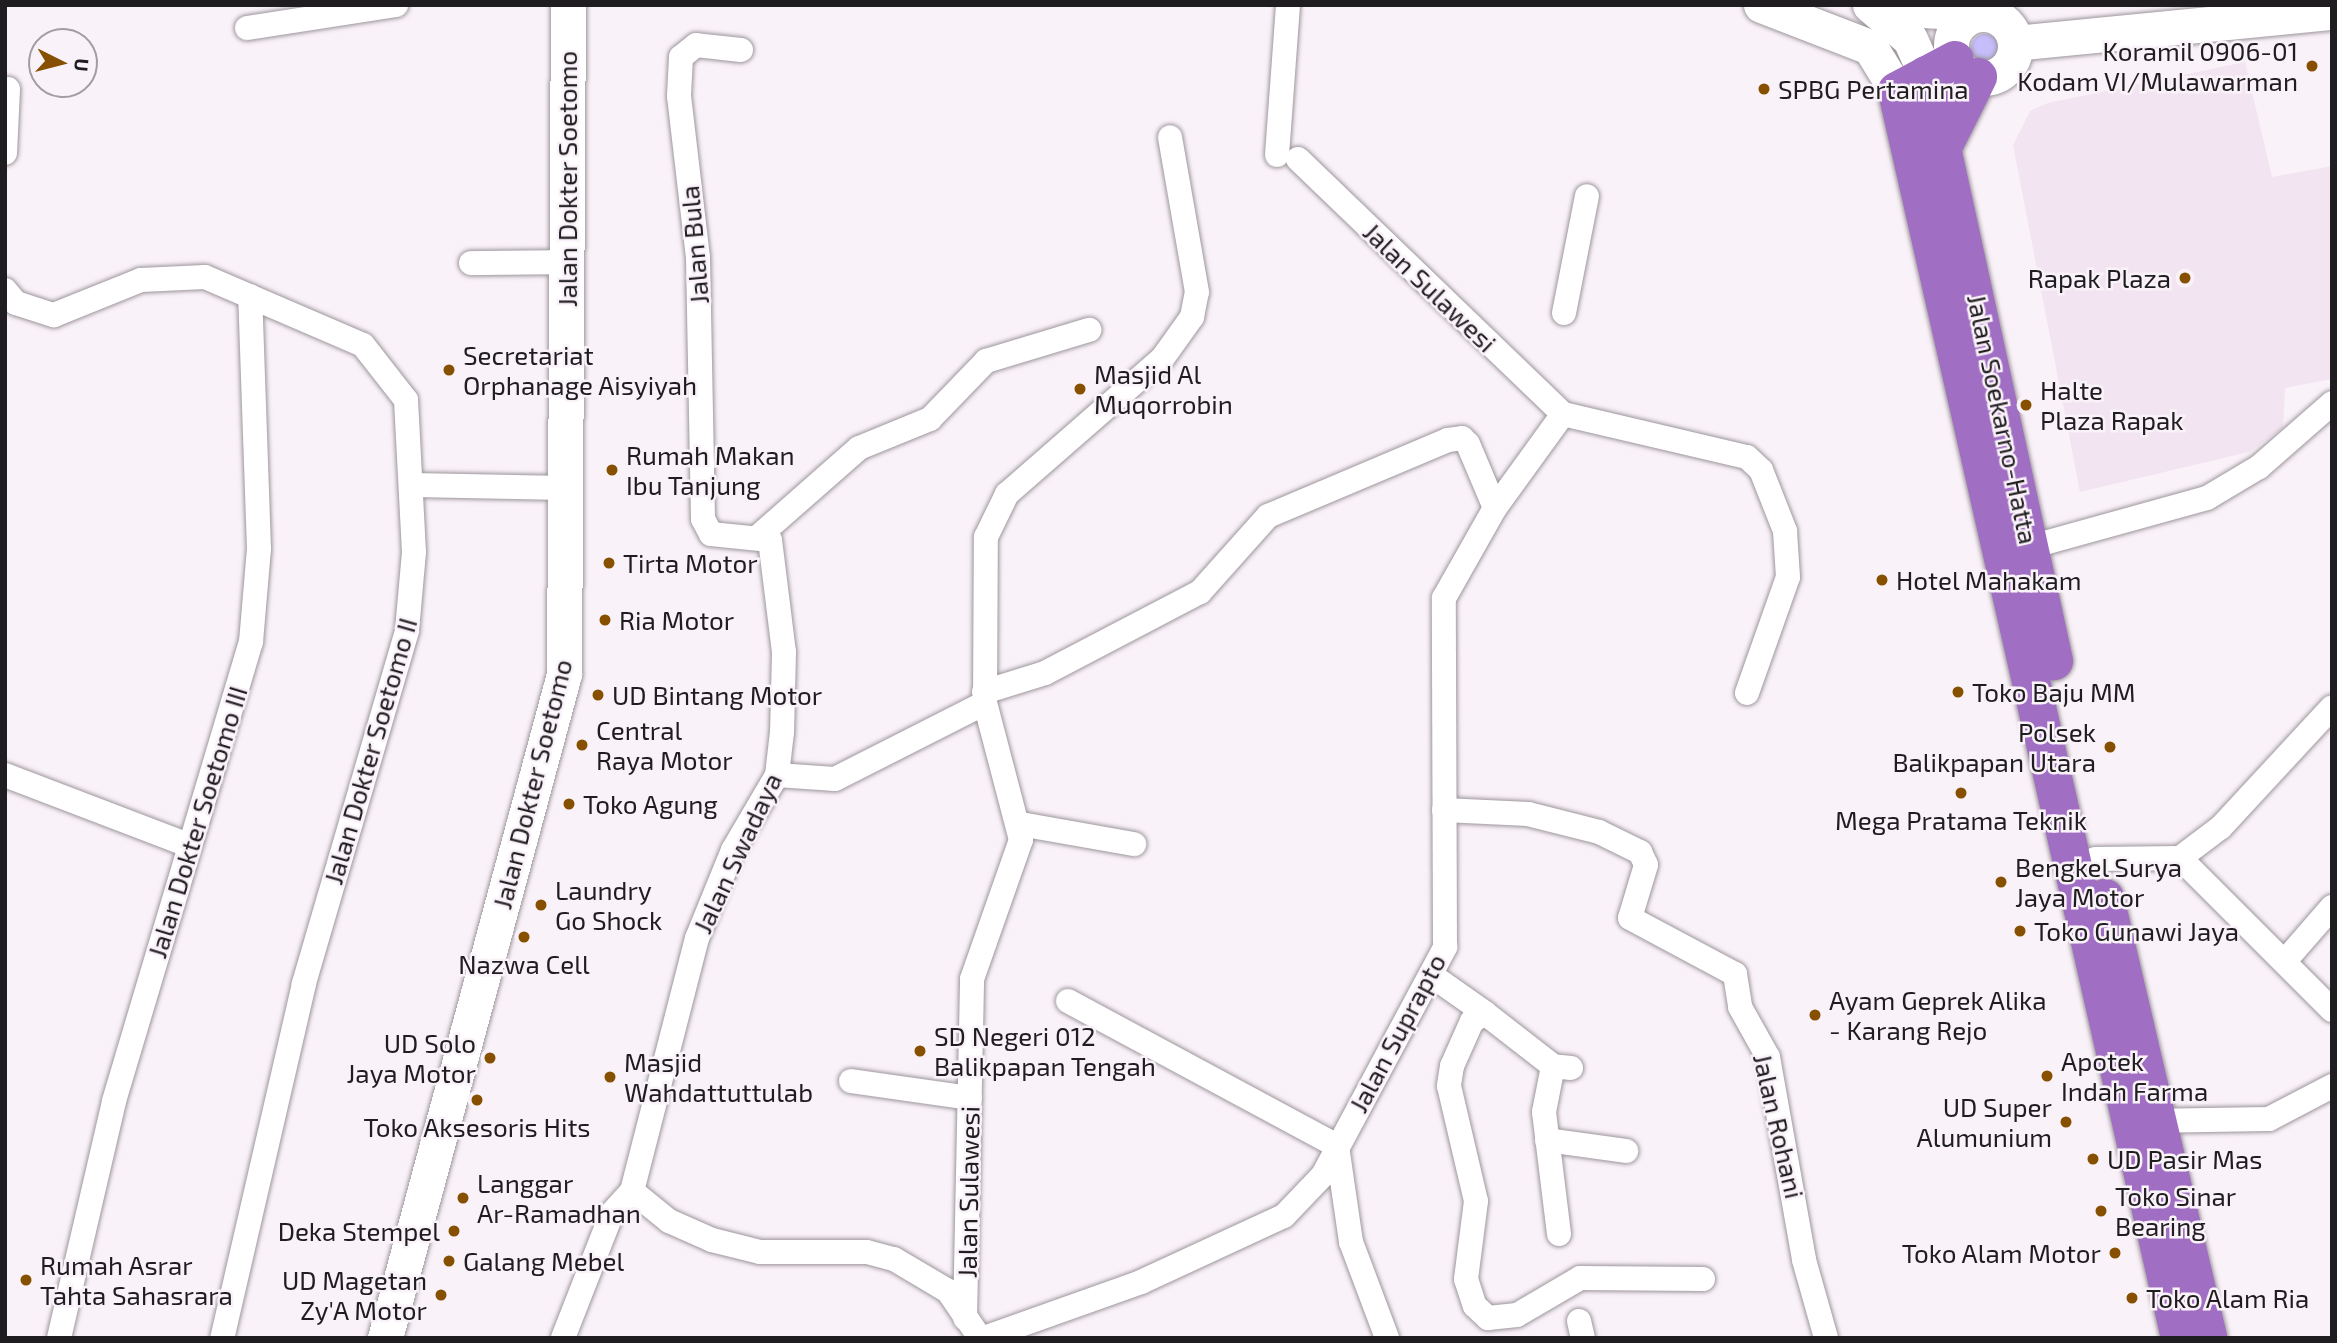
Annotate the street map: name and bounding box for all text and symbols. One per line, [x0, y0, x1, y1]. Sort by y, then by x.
north arrow [28, 28, 98, 98]
place label: Koramil 0906-01 Kodam VI/Mulawarman [2017, 35, 2298, 96]
street label: Jalan Dokter Soetomo [551, 51, 583, 307]
text: U [70, 57, 95, 73]
marker: Koramil 0906-01 Kodam VI/Mulawarman [2304, 58, 2320, 74]
place label: SPBG Pertamina [1778, 73, 1969, 105]
marker: SPBG Pertamina [1756, 81, 1772, 97]
street label: Jalan Bula [673, 184, 715, 306]
street label: Jalan Sulawesi [1357, 216, 1503, 358]
place label: Rapak Plaza [2027, 262, 2171, 294]
marker: Rapak Plaza [2177, 270, 2193, 286]
street label: Jalan Soekarno-Hatta [1961, 291, 2045, 547]
place label: Secretariat Orphanage Aisyiyah [463, 339, 698, 400]
place label: Masjid Al Muqorrobin [1094, 358, 1233, 420]
marker: Secretariat Orphanage Aisyiyah [441, 362, 457, 378]
place label: Halte Plaza Rapak [2040, 374, 2184, 436]
marker: Masjid Al Muqorrobin [1072, 381, 1088, 397]
marker: Halte Plaza Rapak [2018, 397, 2034, 413]
place label: Rumah Makan Ibu Tanjung [626, 439, 795, 500]
marker: Rumah Makan Ibu Tanjung [604, 462, 620, 478]
place label: Tirta Motor [623, 547, 758, 579]
marker: Tirta Motor [601, 555, 617, 571]
place label: Hotel Mahakam [1896, 564, 2082, 596]
marker: Hotel Mahakam [1874, 572, 1890, 588]
place label: Ria Motor [619, 604, 734, 636]
marker: Ria Motor [597, 612, 613, 628]
street label: Jalan Dokter Soetomo II [317, 614, 423, 888]
street label: Jalan Dokter Soetomo [486, 656, 578, 912]
place label: Toko Baju MM [1972, 676, 2135, 708]
place label: UD Bintang Motor [612, 679, 822, 711]
street label: Jalan Dokter Soetomo III [141, 682, 253, 962]
marker: Toko Baju MM [1950, 684, 1966, 700]
marker: UD Bintang Motor [590, 687, 606, 703]
place label: Central Raya Motor [596, 714, 733, 776]
place label: Polsek Balikpapan Utara [1892, 716, 2096, 778]
marker: Central Raya Motor [574, 737, 590, 753]
marker: Polsek Balikpapan Utara [2102, 739, 2118, 755]
street label: Jalan Swadaya [686, 768, 788, 938]
marker: Mega Pratama Teknik [1953, 785, 1969, 801]
place label: Toko Agung [583, 788, 718, 820]
marker: Toko Agung [561, 796, 577, 812]
place label: Mega Pratama Teknik [1835, 804, 2087, 836]
place label: Bengkel Surya Jaya Motor [2015, 851, 2183, 912]
place label: Laundry Go Shock [555, 874, 662, 936]
marker: Bengkel Surya Jaya Motor [1993, 874, 2009, 890]
marker: Laundry Go Shock [533, 897, 549, 913]
place label: Toko Gunawi Jaya [2034, 915, 2240, 947]
marker: Toko Gunawi Jaya [2012, 923, 2028, 939]
marker: Nazwa Cell [516, 929, 532, 945]
place label: Nazwa Cell [458, 948, 590, 980]
street label: Jalan Suprapto [1342, 948, 1452, 1118]
place label: Ayam Geprek Alika - Karang Rejo [1829, 984, 2047, 1046]
marker: Ayam Geprek Alika - Karang Rejo [1807, 1007, 1823, 1023]
place label: SD Negeri 012 Balikpapan Tengah [934, 1020, 1156, 1082]
place label: UD Solo Jaya Motor [347, 1027, 476, 1088]
marker: SD Negeri 012 Balikpapan Tengah [912, 1043, 928, 1059]
place label: Apotek Indah Farma [2061, 1045, 2208, 1106]
place label: Masjid Wahdattuttulab [624, 1046, 813, 1108]
marker: UD Solo Jaya Motor [482, 1050, 498, 1066]
street label: Jalan Rohani [1747, 1051, 1811, 1201]
marker: Apotek Indah Farma [2039, 1068, 2055, 1084]
marker: Masjid Wahdattuttulab [602, 1069, 618, 1085]
place label: UD Super Alumunium [1917, 1091, 2052, 1152]
marker: Toko Aksesoris Hits [469, 1092, 485, 1108]
street label: Jalan Sulawesi [951, 1106, 985, 1278]
place label: Toko Aksesoris Hits [363, 1111, 591, 1143]
marker: UD Super Alumunium [2058, 1114, 2074, 1130]
place label: UD Pasir Mas [2107, 1143, 2263, 1175]
marker: UD Pasir Mas [2085, 1151, 2101, 1167]
place label: Langgar Ar-Ramadhan [477, 1167, 641, 1228]
place label: Toko Sinar Bearing [2115, 1180, 2236, 1242]
marker: Langgar Ar-Ramadhan [455, 1190, 471, 1206]
marker: Toko Sinar Bearing [2093, 1203, 2109, 1219]
place label: Deka Stempel [278, 1215, 440, 1247]
marker: Deka Stempel [446, 1223, 462, 1239]
place label: Toko Alam Motor [1901, 1237, 2101, 1269]
place label: Galang Mebel [463, 1245, 624, 1277]
marker: Toko Alam Motor [2107, 1245, 2123, 1261]
place label: Rumah Asrar Tahta Sahasrara [40, 1249, 233, 1310]
marker: Galang Mebel [441, 1253, 457, 1269]
place label: UD Magetan Zy'A Motor [282, 1264, 427, 1326]
marker: Rumah Asrar Tahta Sahasrara [18, 1272, 34, 1288]
place label: Toko Alam Ria [2146, 1282, 2310, 1314]
marker: UD Magetan Zy'A Motor [433, 1287, 449, 1303]
marker: Toko Alam Ria [2124, 1290, 2140, 1306]

